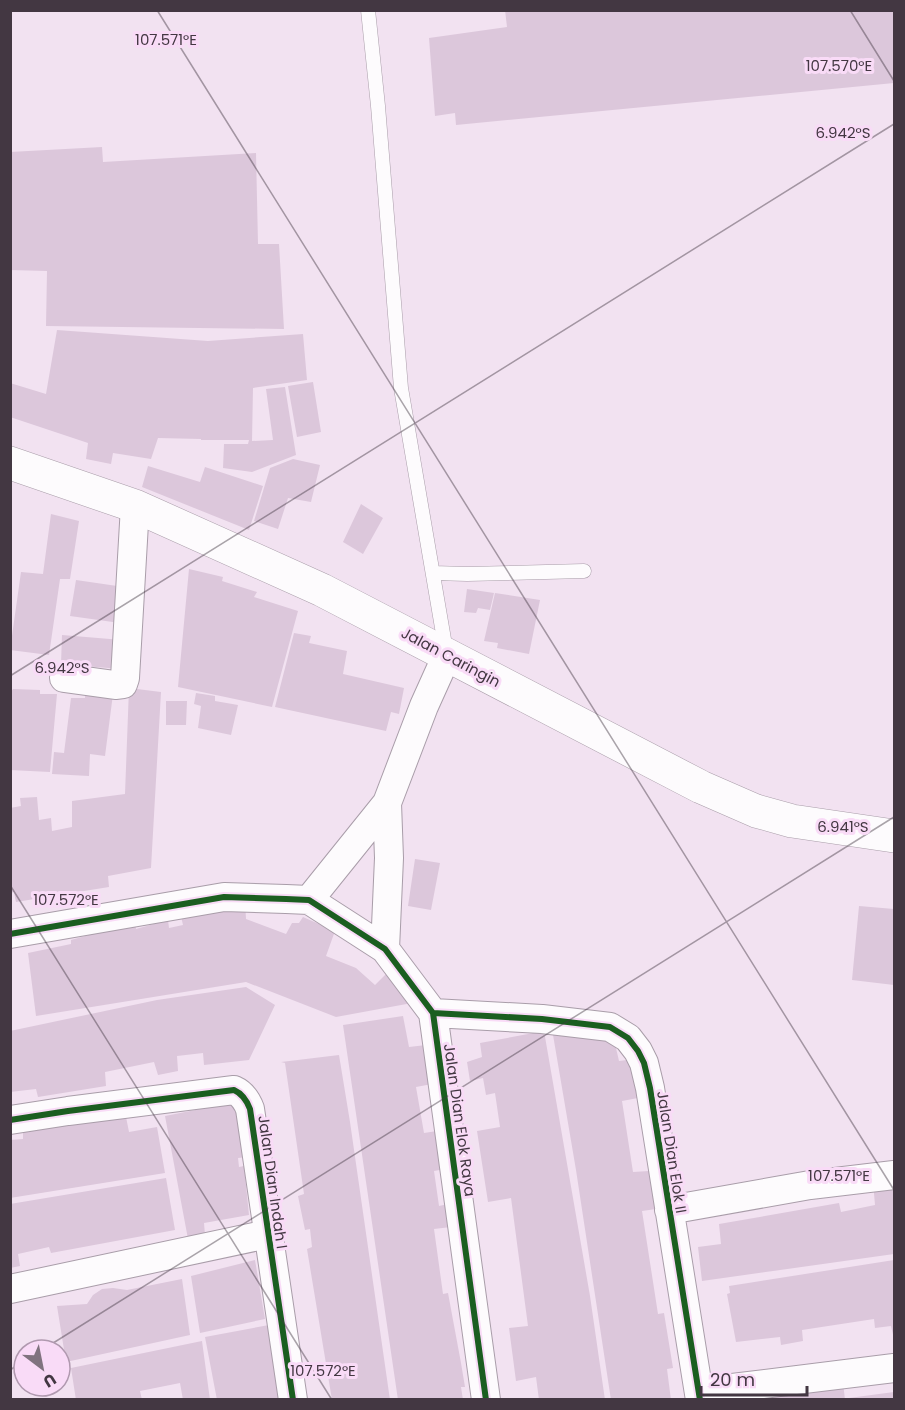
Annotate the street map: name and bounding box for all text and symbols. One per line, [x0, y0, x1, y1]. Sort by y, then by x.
text: 107.571°E [135, 29, 197, 50]
text: 107.570°E [806, 55, 872, 76]
text: 6.942°S [815, 122, 871, 143]
street label: Jalan Caringin [398, 622, 504, 692]
text: 6.942°S [34, 657, 90, 678]
text: 6.941°S [817, 816, 869, 837]
text: 107.572°E [33, 889, 99, 910]
street label: Jalan Dian Elok Raya [439, 1042, 481, 1198]
street label: Jalan Dian Elok II [652, 1089, 692, 1215]
street label: Jalan Dian Indah I [253, 1114, 293, 1250]
text: 107.571°E [808, 1165, 870, 1186]
north arrow [12, 1338, 72, 1398]
scale bar [701, 1359, 808, 1397]
text: 107.572°E [290, 1360, 356, 1381]
text: 20 m [710, 1367, 755, 1392]
text: U [39, 1368, 61, 1393]

